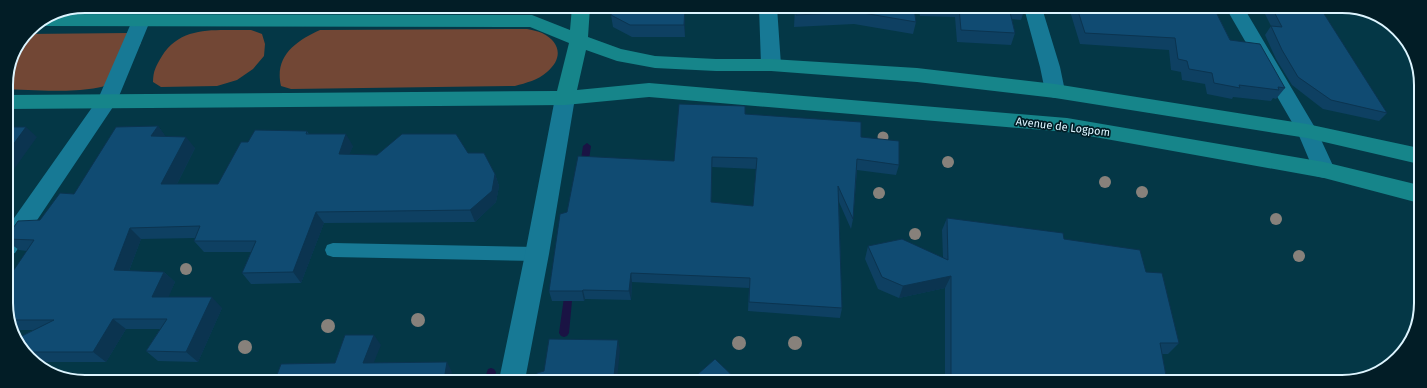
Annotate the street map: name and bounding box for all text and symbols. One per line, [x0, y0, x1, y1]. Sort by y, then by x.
street label: Avenue de Logpom [1015, 115, 1111, 139]

